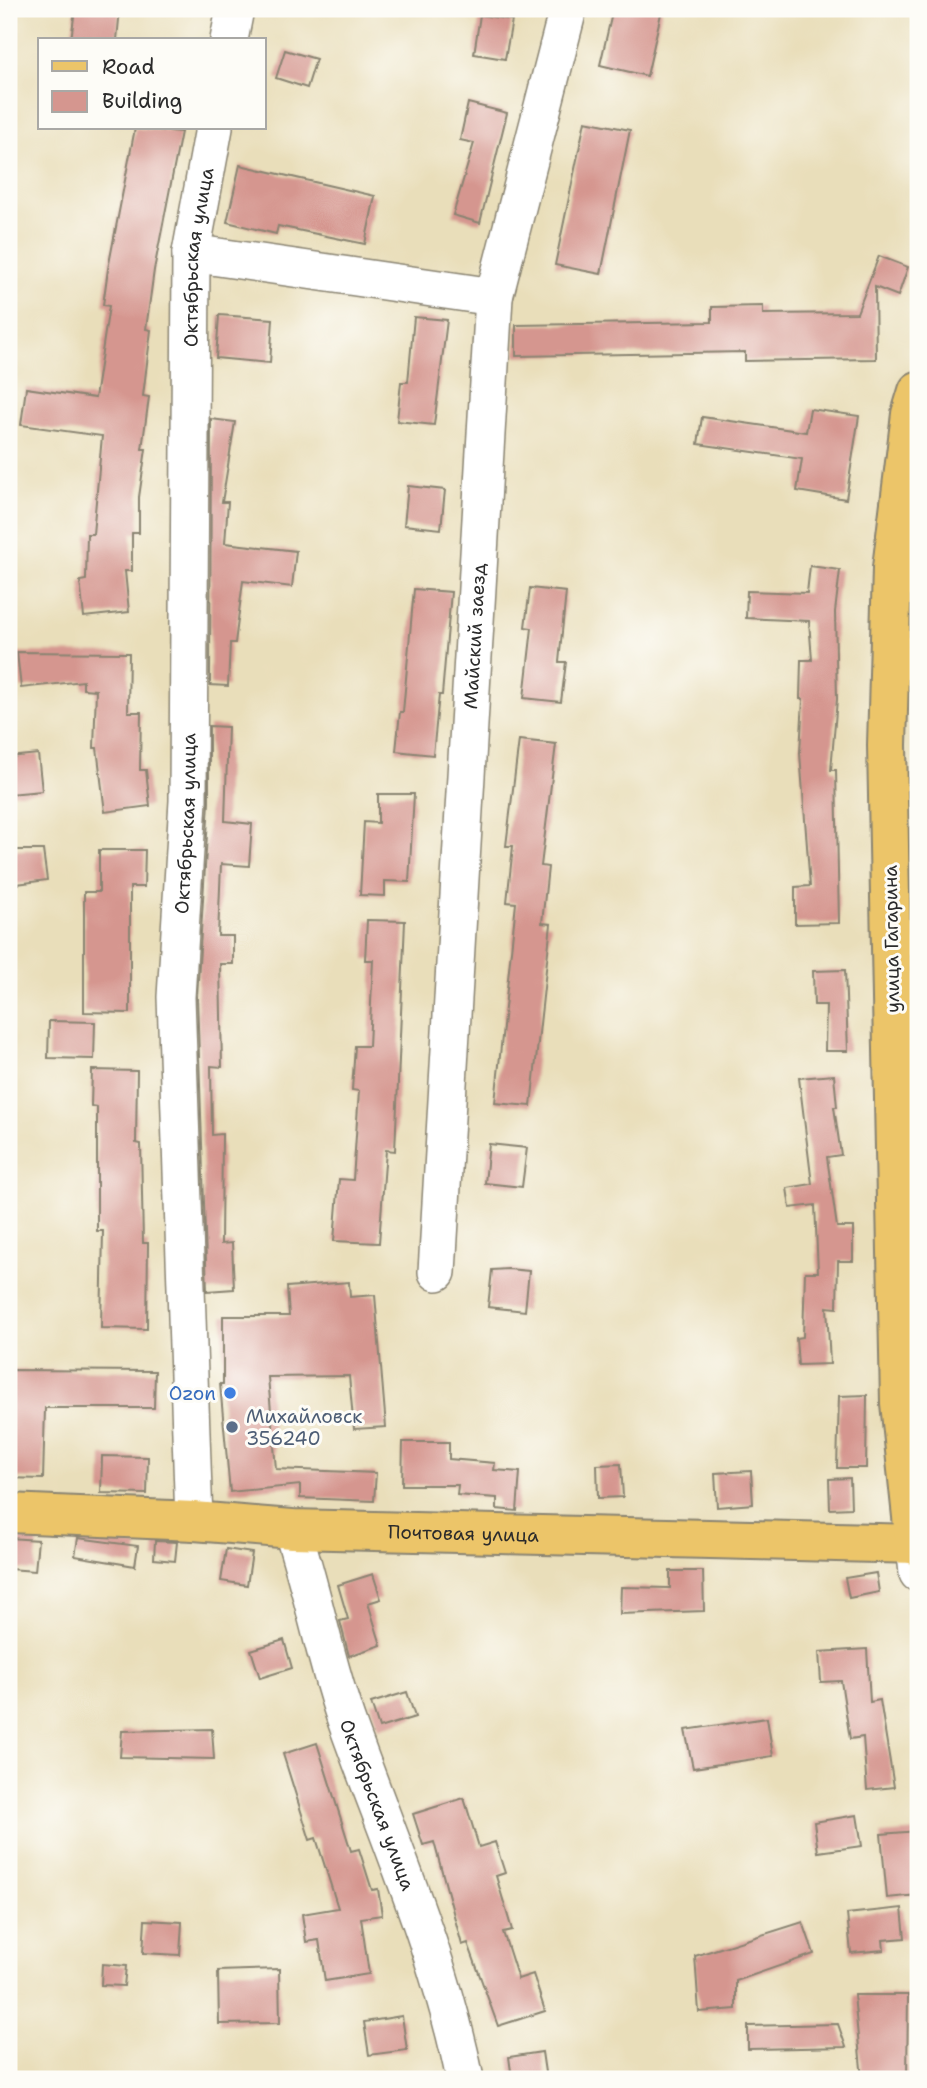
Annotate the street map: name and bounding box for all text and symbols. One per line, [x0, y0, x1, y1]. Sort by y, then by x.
legend [38, 38, 266, 130]
text: Road [102, 53, 155, 81]
text: Building [102, 87, 182, 115]
street label: Октябрьская улица [178, 165, 220, 347]
street label: Майский заезд [458, 562, 491, 710]
street label: Октябрьская улица [169, 733, 201, 915]
street label: улица Гагарина [878, 865, 905, 1013]
place label: Ozon [169, 1381, 216, 1406]
marker: Ozon [222, 1385, 238, 1401]
place label: Михайловск 356240 [246, 1404, 362, 1451]
marker: Михайловск 356240 [224, 1419, 240, 1435]
street label: Почтовая улица [388, 1519, 539, 1548]
street label: Октябрьская улица [334, 1716, 421, 1894]

